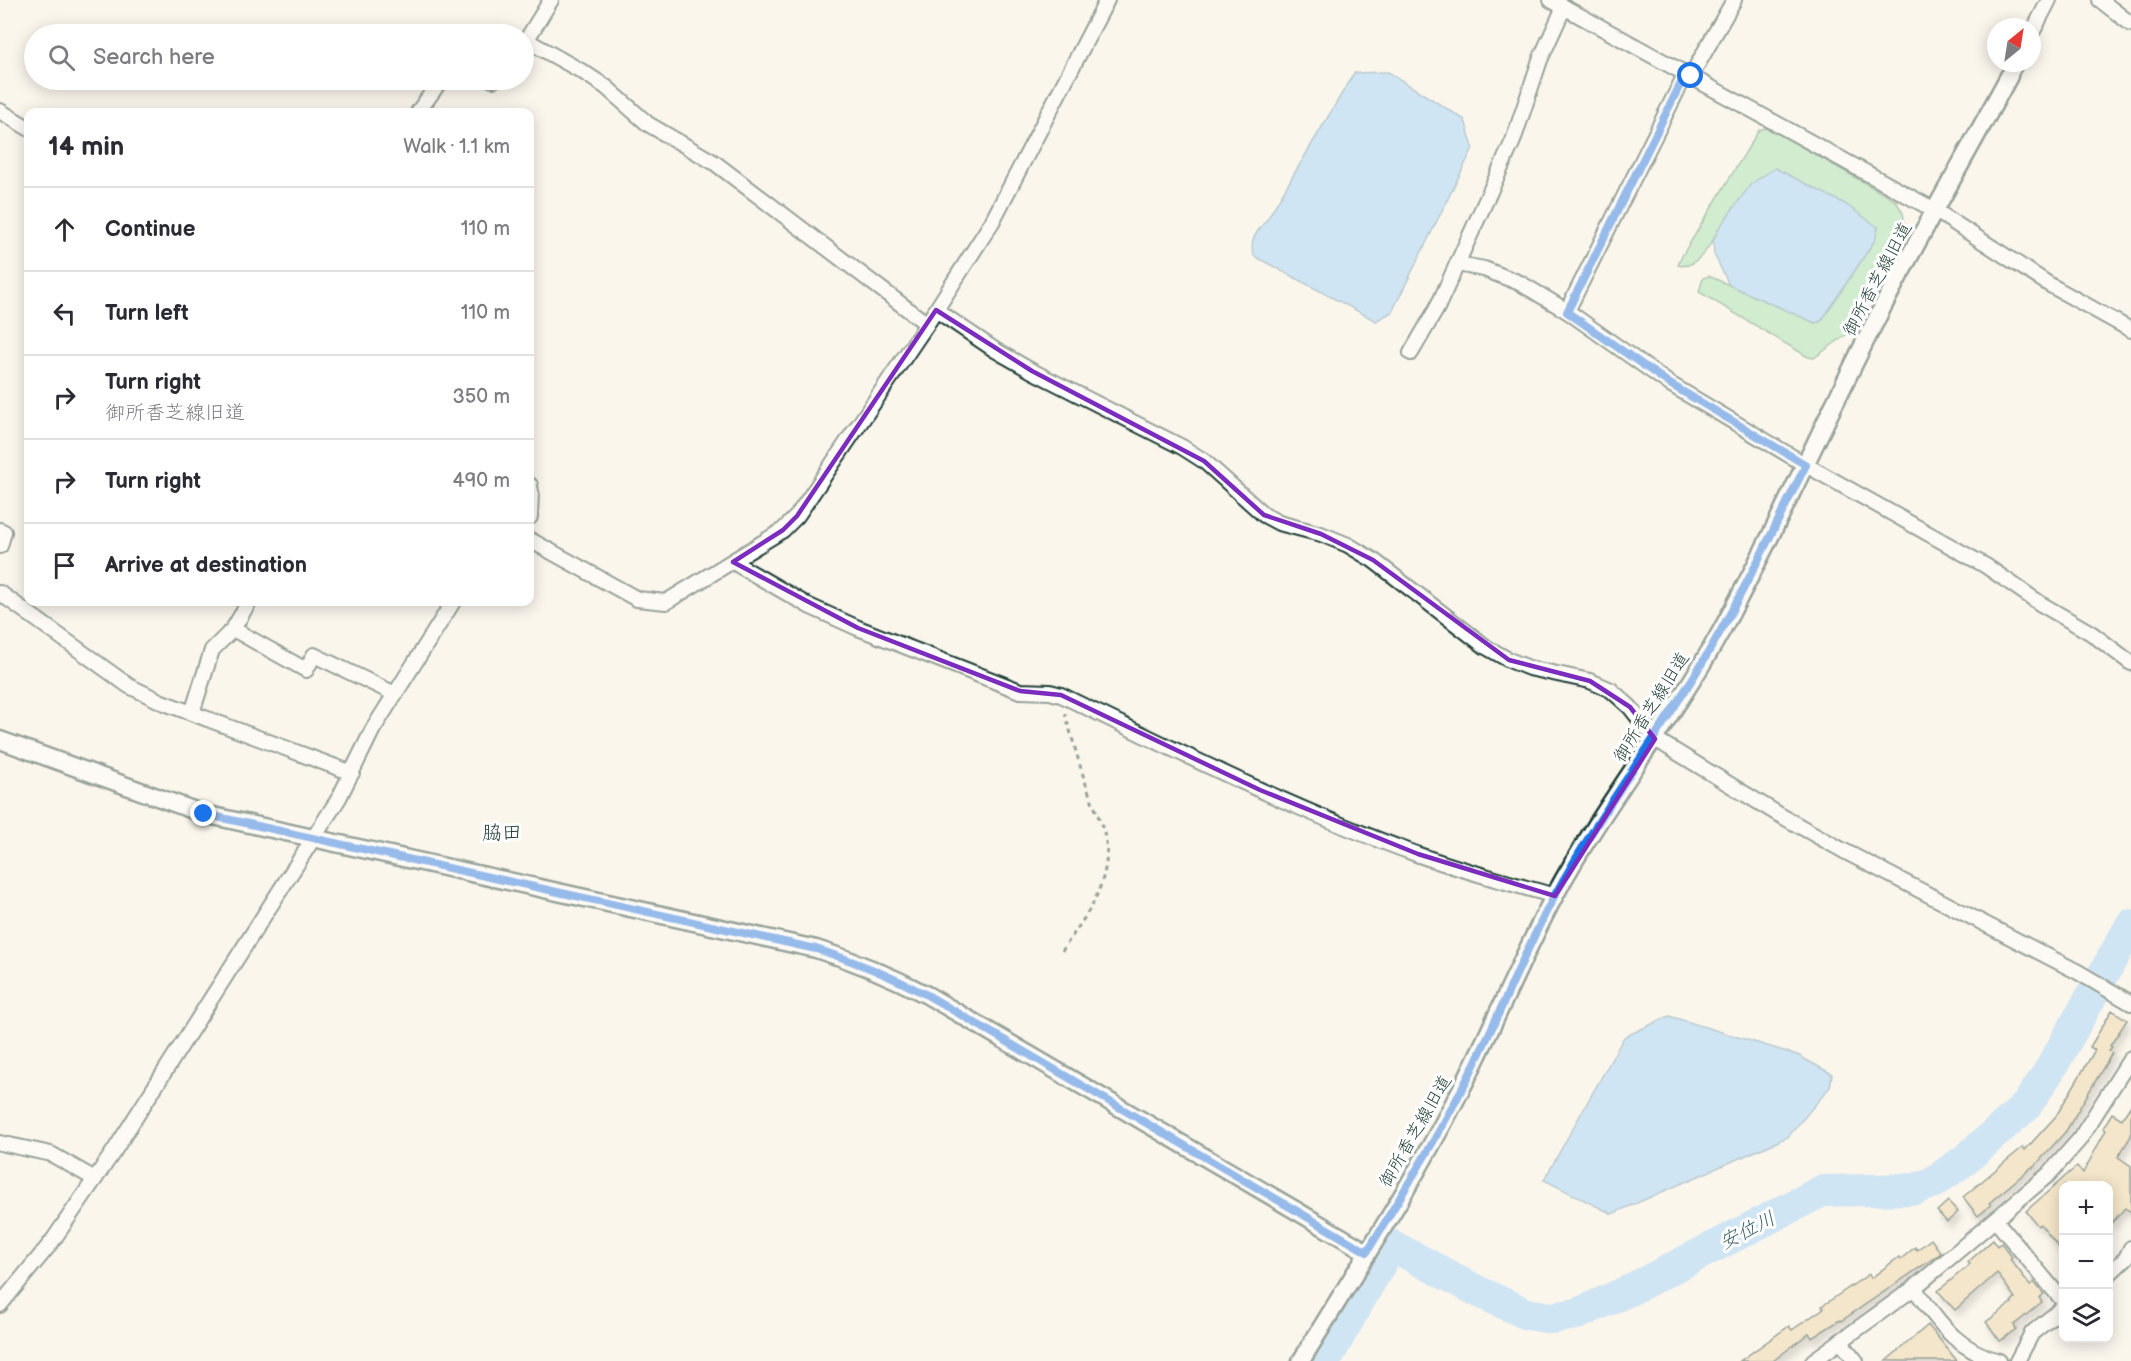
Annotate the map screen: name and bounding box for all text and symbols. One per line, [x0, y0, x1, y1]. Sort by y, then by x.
north arrow [1987, 18, 2041, 72]
search box [24, 24, 534, 90]
icon: search [45, 41, 78, 74]
text: Search here [93, 44, 215, 71]
route start [1677, 62, 1703, 88]
text: 14 min [48, 132, 124, 163]
text: Walk · 1.1 km [403, 135, 510, 159]
icon: ahead [48, 213, 81, 246]
text: Continue [105, 216, 195, 243]
text: 110 m [461, 217, 510, 241]
street label: 御所香芝線旧道 [1839, 219, 1916, 340]
icon: left [48, 297, 81, 330]
text: Turn left [105, 300, 189, 327]
text: 110 m [461, 301, 510, 325]
text: Turn right [105, 369, 201, 396]
icon: right [48, 381, 81, 414]
text: 350 m [453, 385, 510, 409]
text: 御所香芝線旧道 [105, 401, 245, 425]
icon: right [48, 465, 81, 498]
text: Turn right [105, 468, 201, 495]
text: 490 m [453, 469, 510, 493]
icon: arrive [48, 549, 81, 582]
text: Arrive at destination [105, 552, 307, 579]
street label: 御所香芝線旧道 [1609, 648, 1694, 766]
route end [190, 800, 216, 826]
district label: 脇田 [482, 821, 522, 845]
street label: 御所香芝線旧道 [1375, 1071, 1456, 1191]
map controls [2059, 1181, 2113, 1343]
button: + [2059, 1181, 2113, 1235]
water label: 安位川 [1715, 1207, 1780, 1255]
button: − [2059, 1235, 2113, 1289]
button: layers [2059, 1289, 2113, 1343]

